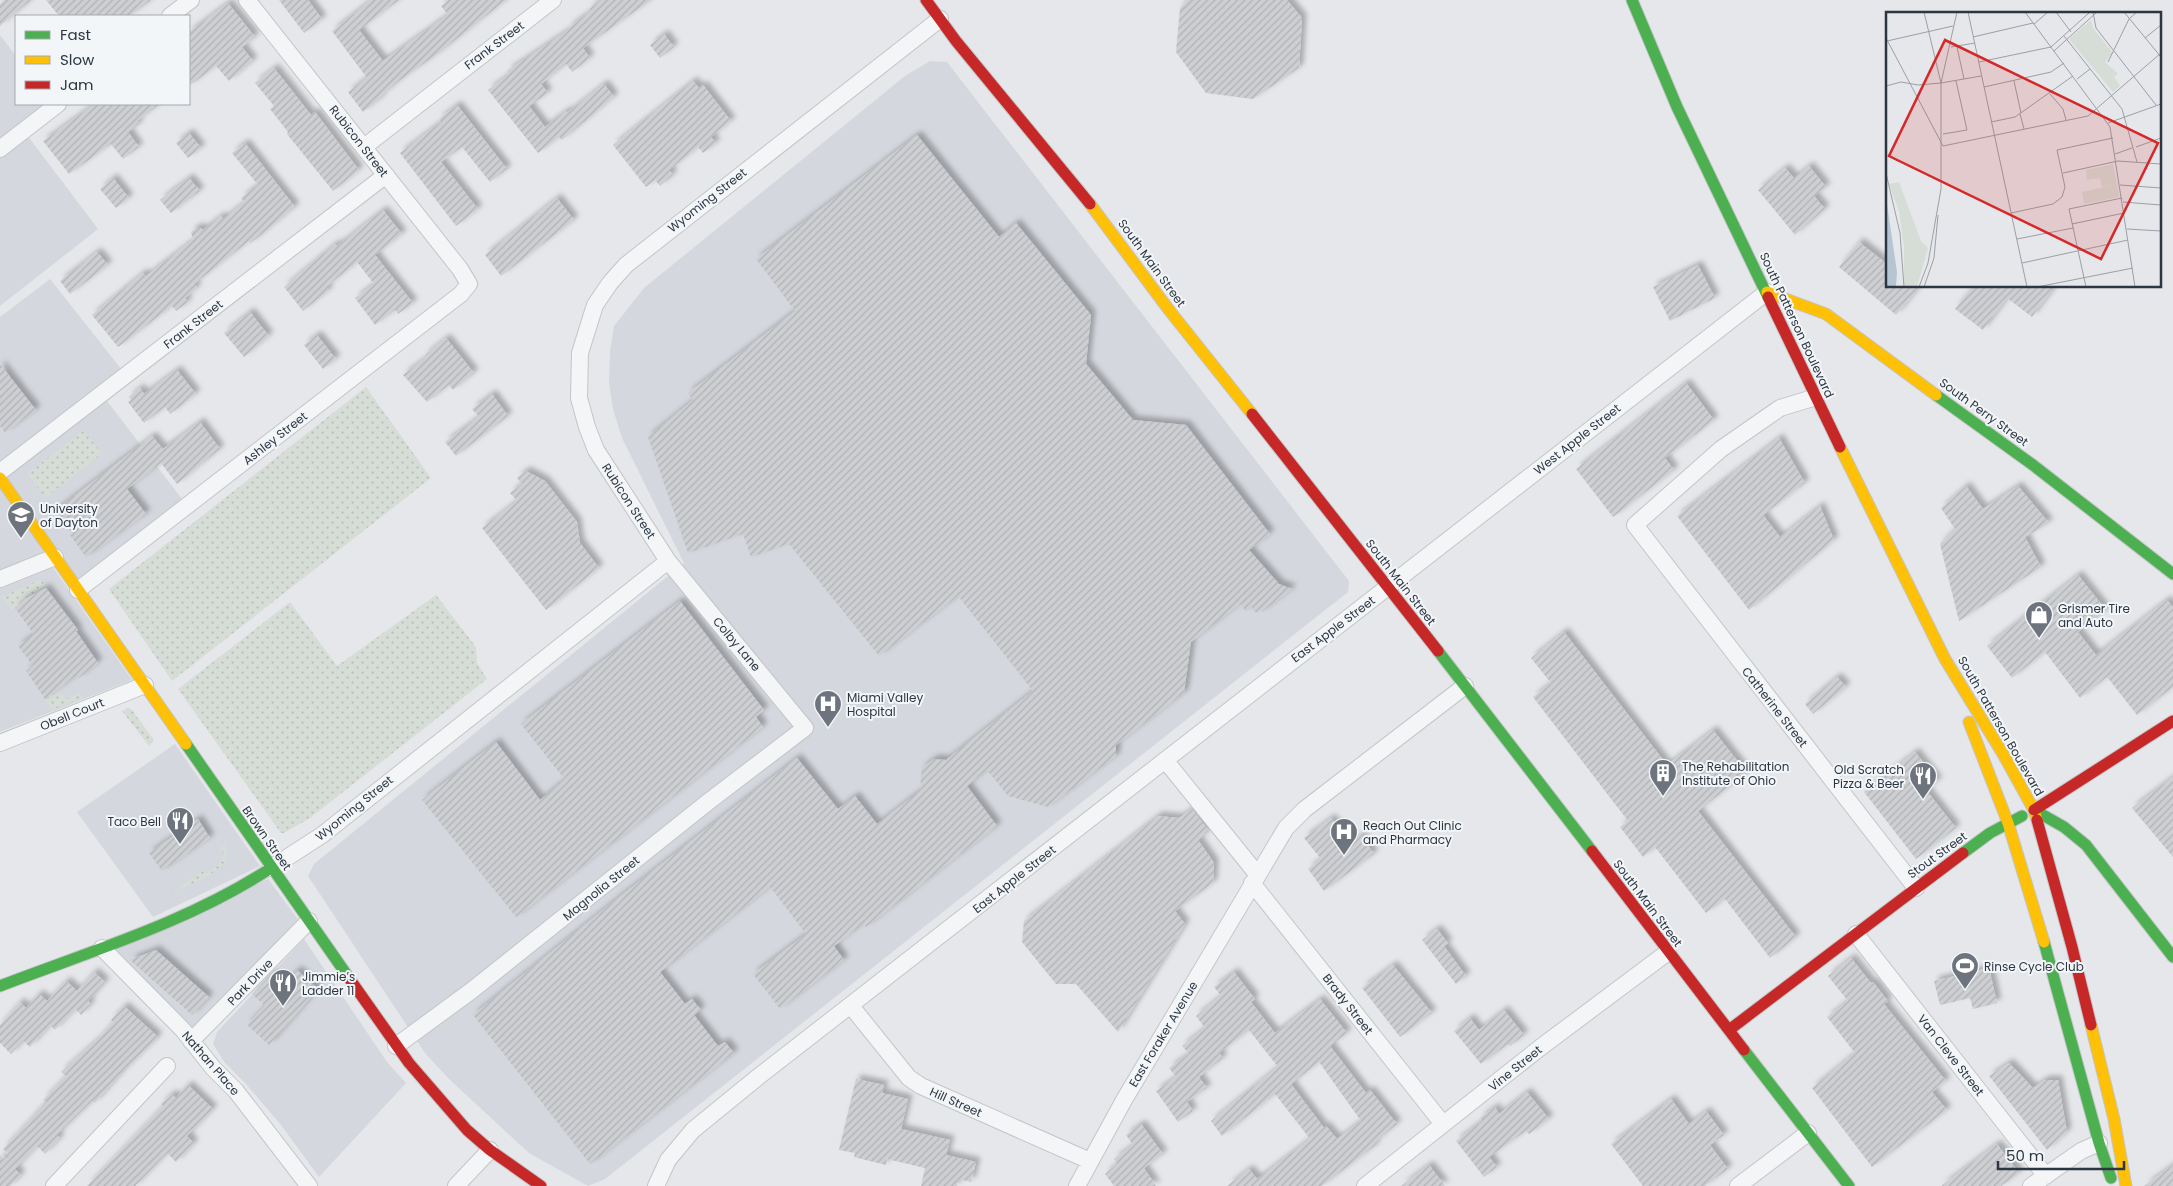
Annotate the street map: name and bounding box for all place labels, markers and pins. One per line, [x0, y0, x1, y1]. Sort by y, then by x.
school or university icon: University of Dayton [6, 500, 36, 539]
place label: University of Dayton [40, 500, 98, 531]
shop icon: Grismer Tire and Auto [2024, 600, 2054, 639]
place label: Grismer Tire and Auto [2058, 600, 2130, 631]
hospital icon: Miami Valley Hospital [813, 689, 843, 728]
place label: Miami Valley Hospital [847, 689, 923, 720]
building icon: The Rehabilitation Institute of Ohio [1648, 758, 1678, 797]
place label: The Rehabilitation Institute of Ohio [1682, 758, 1789, 789]
place label: Old Scratch Pizza & Beer [1833, 761, 1905, 792]
restaurant icon: Old Scratch Pizza & Beer [1908, 761, 1938, 800]
restaurant icon: Taco Bell [165, 806, 195, 845]
place label: Taco Bell [108, 813, 161, 830]
hospital icon: Reach Out Clinic and Pharmacy [1329, 817, 1359, 856]
place label: Reach Out Clinic and Pharmacy [1363, 817, 1462, 848]
sports icon: Rinse Cycle Club [1950, 951, 1980, 990]
place label: Rinse Cycle Club [1984, 958, 2084, 975]
restaurant icon: Jimmie’s Ladder 11 [268, 968, 298, 1007]
place label: Jimmie’s Ladder 11 [302, 968, 355, 999]

